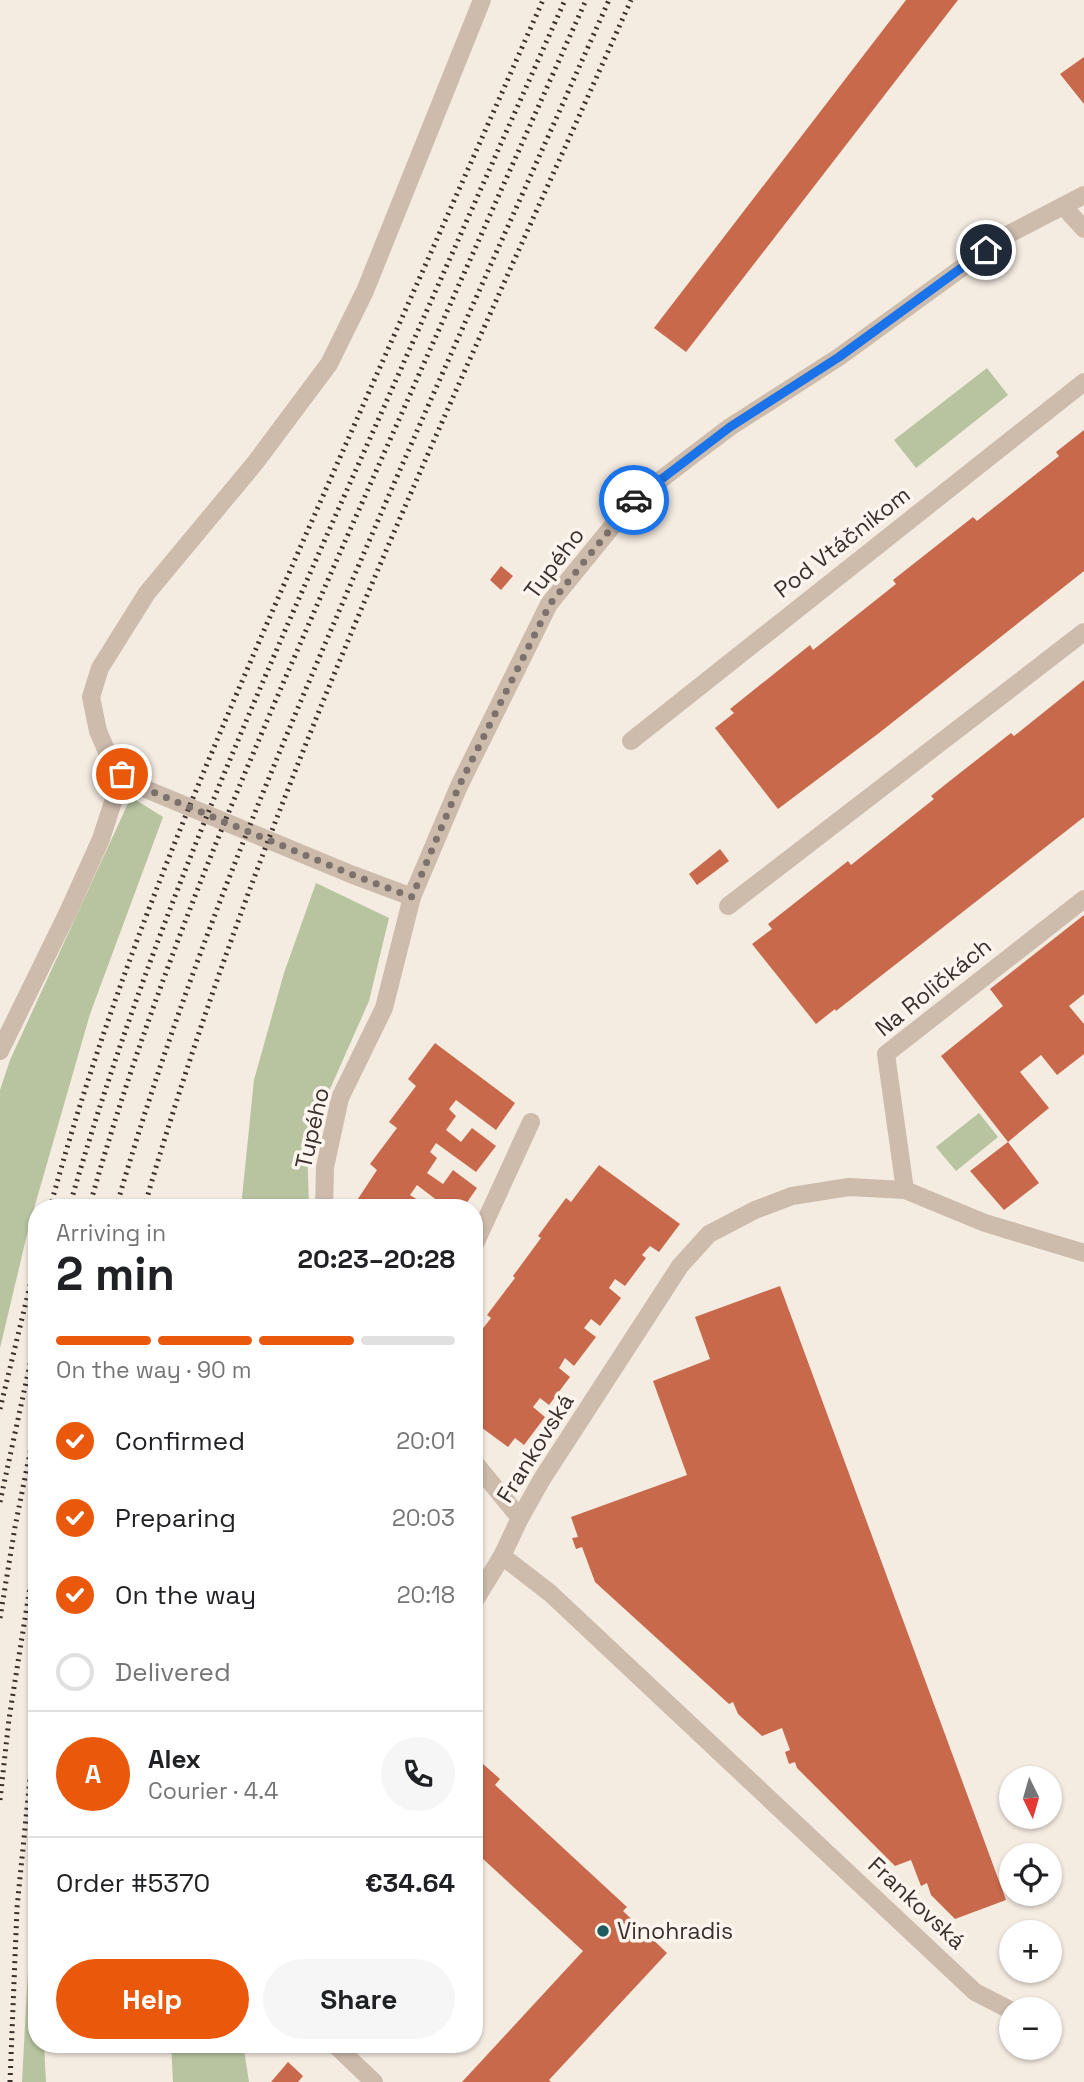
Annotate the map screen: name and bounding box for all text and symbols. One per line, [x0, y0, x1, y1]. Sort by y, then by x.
pin [956, 220, 1016, 280]
icon: home [967, 231, 1005, 269]
courier [599, 465, 669, 535]
street label: Pod Vtáčnikom [768, 479, 916, 605]
icon: car [615, 481, 653, 519]
street label: Tupého [517, 521, 591, 605]
pin [92, 744, 152, 804]
icon: bag [103, 755, 141, 793]
street label: Na Roličkách [869, 931, 997, 1043]
street label: Tupého [288, 1084, 336, 1172]
text: Arriving in [56, 1218, 166, 1248]
text: 20:23–20:28 [297, 1242, 455, 1276]
text: 2 min [56, 1245, 175, 1303]
text: On the way · 90 m [56, 1355, 251, 1385]
street label: Frankovská [490, 1388, 580, 1508]
icon: check [56, 1422, 94, 1460]
text: Confirmed [115, 1424, 245, 1458]
text: 20:01 [396, 1426, 455, 1456]
icon: check [56, 1499, 94, 1537]
text: Preparing [115, 1501, 236, 1535]
text: 20:03 [392, 1503, 455, 1533]
icon: check [56, 1576, 94, 1614]
text: On the way [115, 1578, 256, 1612]
text: 20:18 [397, 1580, 455, 1610]
text: Delivered [115, 1655, 231, 1689]
button: phone [381, 1737, 455, 1811]
text: Alex [148, 1742, 201, 1776]
text: A [85, 1757, 101, 1791]
north arrow [999, 1766, 1062, 1829]
map controls [999, 1766, 1062, 2060]
text: Courier · 4.4 [148, 1776, 278, 1806]
button: locate [999, 1843, 1062, 1906]
street label: Frankovská [862, 1850, 972, 1956]
text: Order #5370 [56, 1866, 210, 1900]
text: €34.64 [365, 1866, 455, 1900]
place label: Vinohradis [617, 1916, 733, 1946]
button: + [999, 1920, 1062, 1983]
marker: Vinohradis [595, 1923, 611, 1939]
button: Help [56, 1959, 249, 2039]
button: Share [263, 1959, 455, 2039]
button: − [999, 1997, 1062, 2060]

